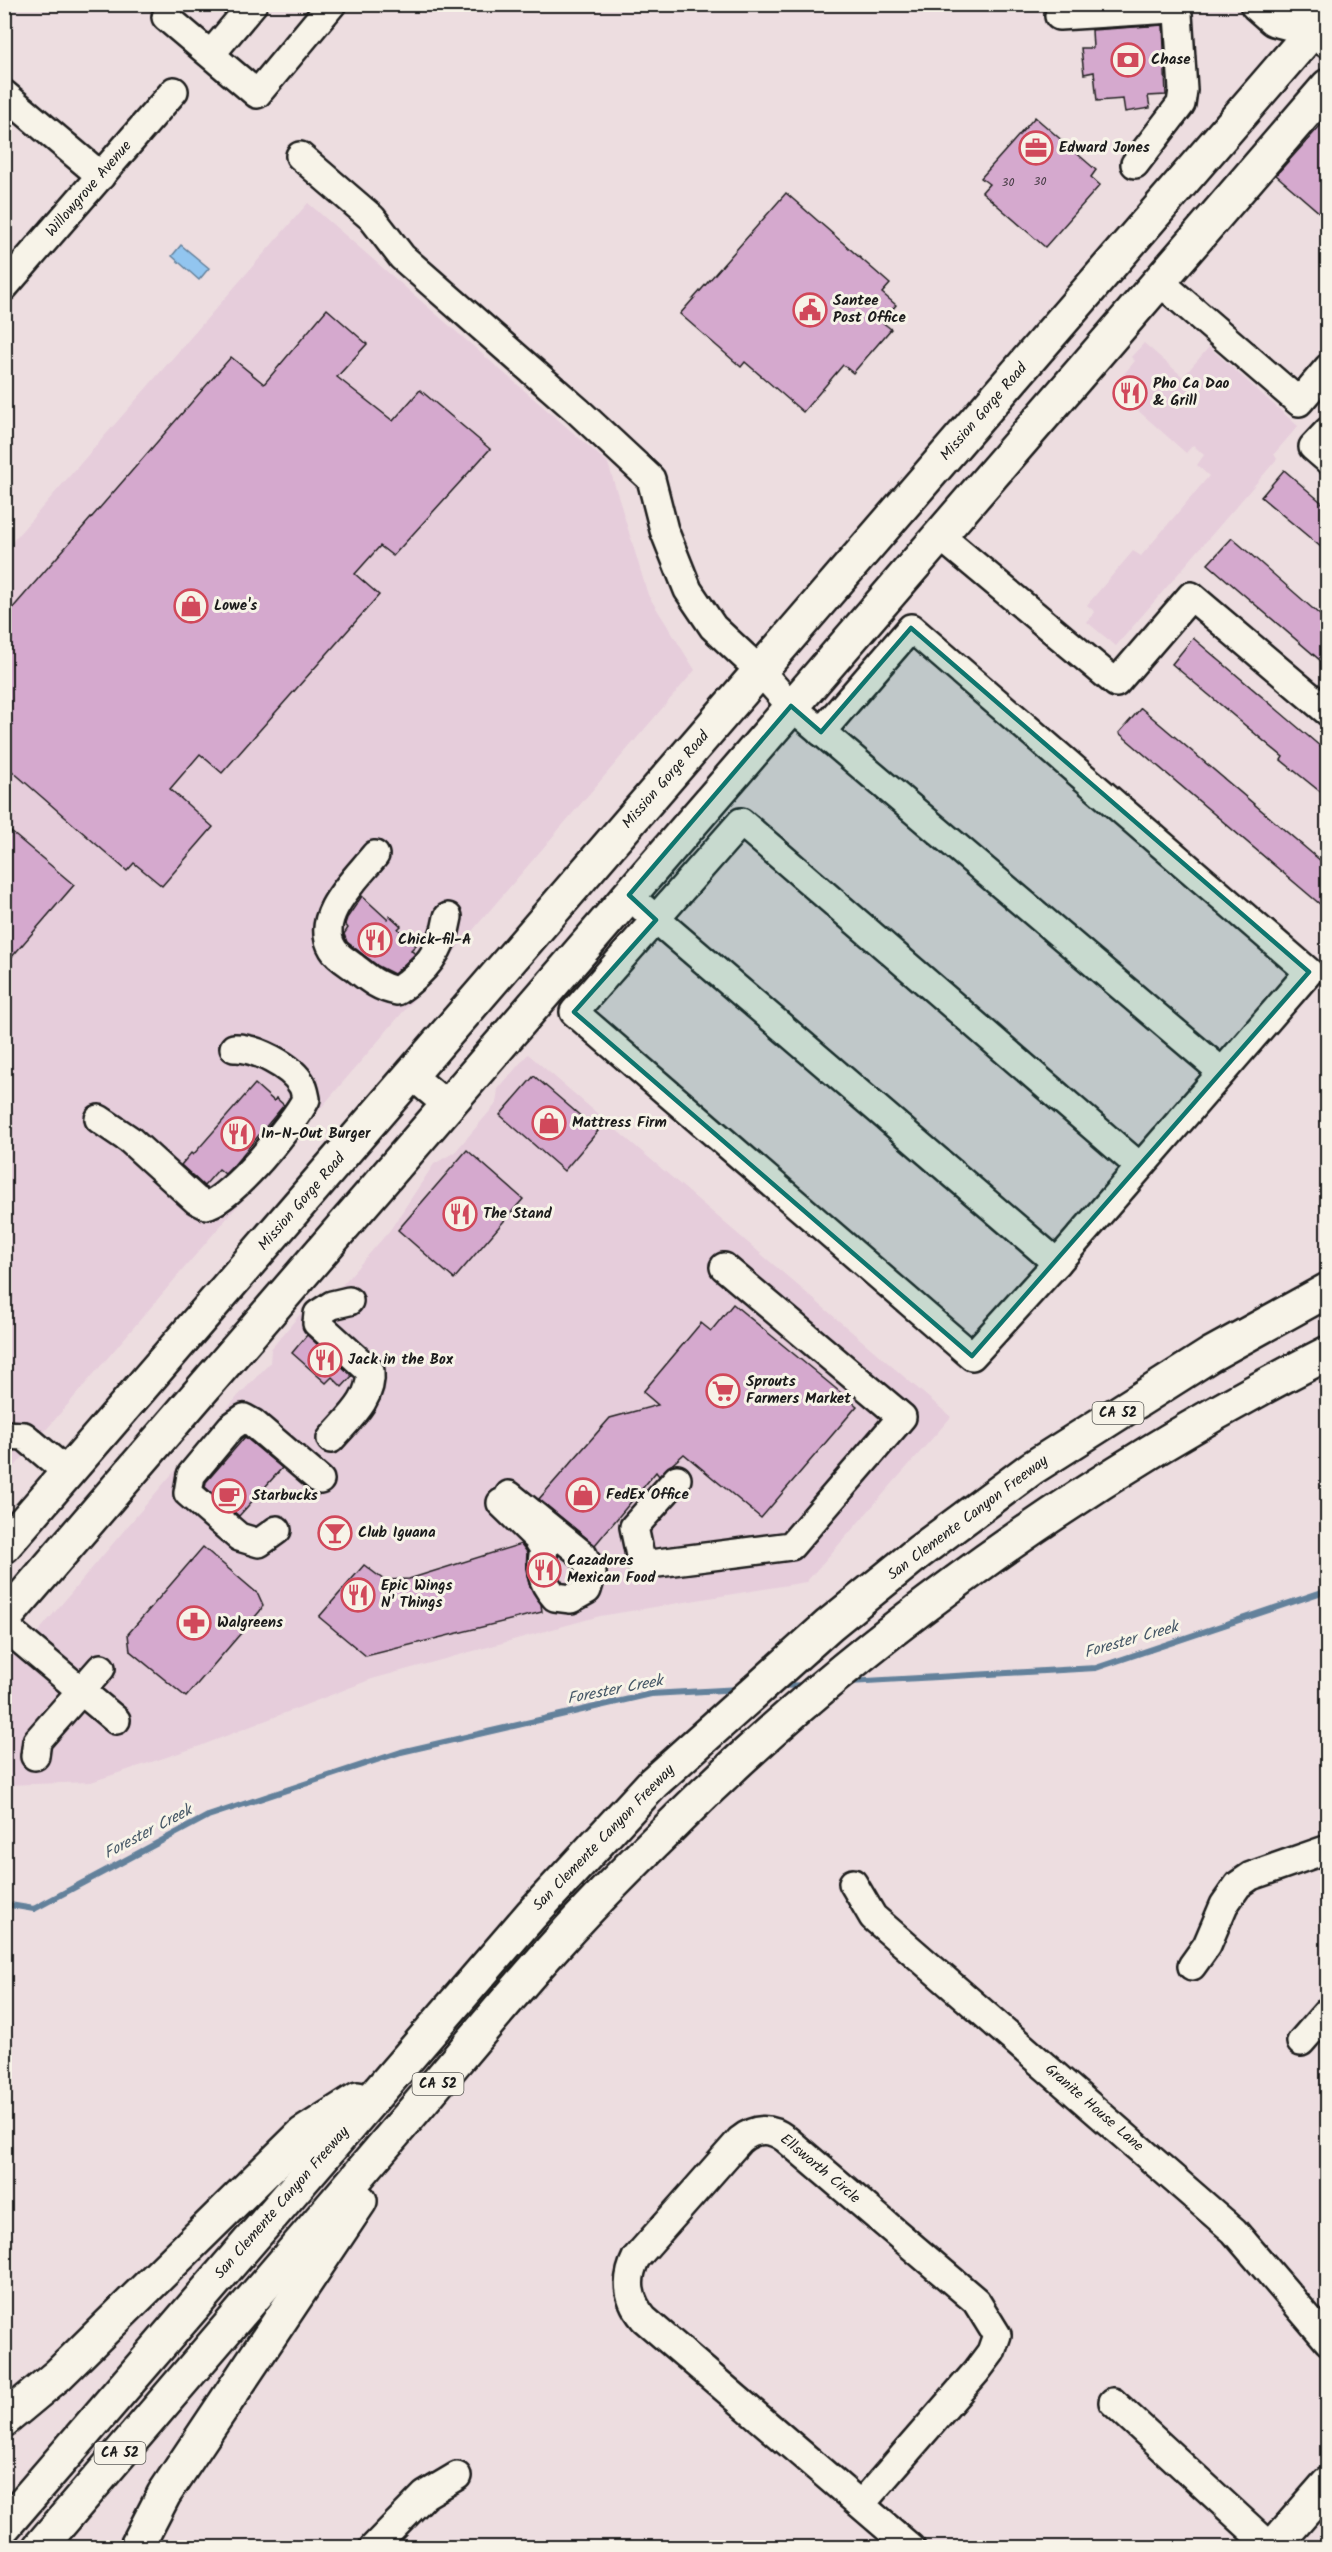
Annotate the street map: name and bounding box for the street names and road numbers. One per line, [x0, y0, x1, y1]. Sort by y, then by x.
street label: Willowgrove Avenue [40, 135, 138, 243]
street label: Mission Gorge Road [934, 357, 1034, 466]
street label: Mission Gorge Road [616, 725, 716, 834]
street label: Mission Gorge Road [252, 1147, 352, 1256]
road number: CA 52 [1092, 1402, 1144, 1424]
street label: San Clemente Canyon Freeway [883, 1449, 1054, 1587]
street label: San Clemente Canyon Freeway [527, 1758, 681, 1917]
street label: Granite House Lane [1039, 2058, 1149, 2158]
road number: CA 52 [412, 2073, 464, 2095]
street label: San Clemente Canyon Freeway [209, 2120, 356, 2285]
street label: Ellsworth Circle [774, 2128, 866, 2210]
road number: CA 52 [94, 2442, 146, 2464]

